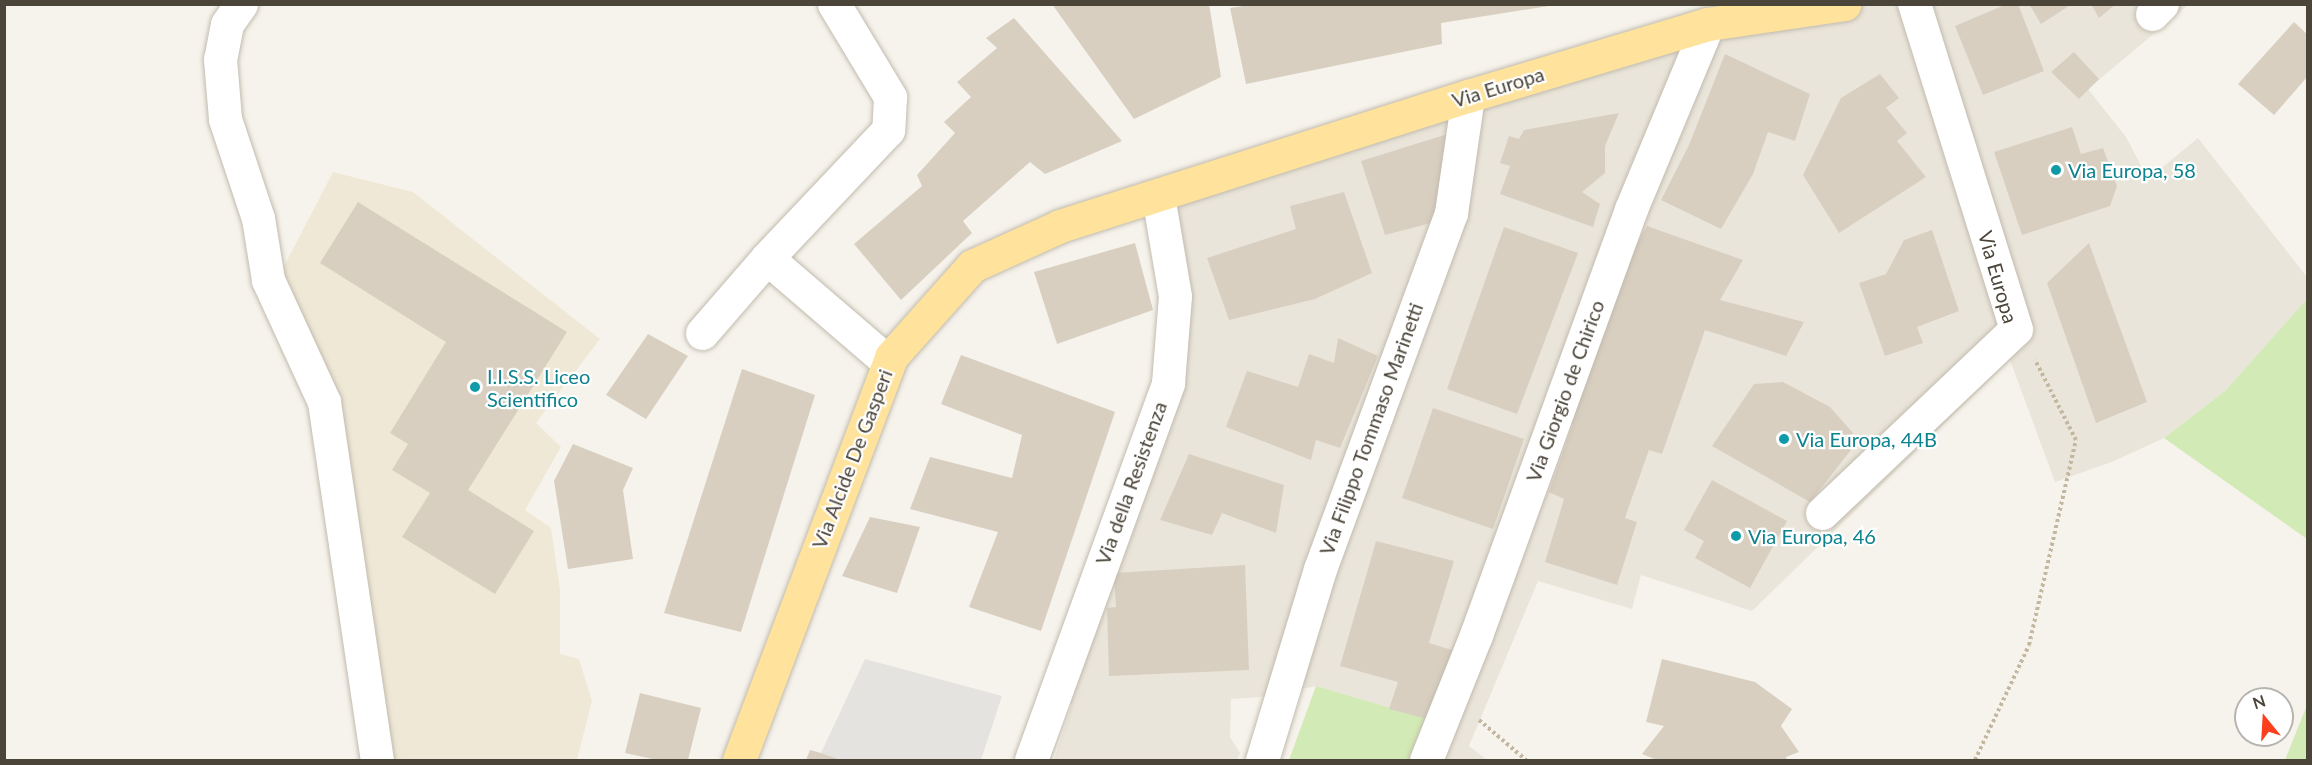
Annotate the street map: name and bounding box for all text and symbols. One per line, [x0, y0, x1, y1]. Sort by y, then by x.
street label: Via Europa [1449, 62, 1547, 112]
place label: Via Europa, 58 [2068, 158, 2196, 182]
marker: Via Europa, 58 [2049, 163, 2063, 177]
street label: Via Europa [1973, 228, 2023, 326]
street label: Via Giorgio de Chirico [1521, 297, 1609, 485]
street label: Via Filippo Tommaso Marinetti [1314, 299, 1428, 559]
place label: I.I.S.S. Liceo Scientifico [487, 364, 590, 411]
street label: Via Alcide De Gasperi [807, 366, 897, 552]
marker: I.I.S.S. Liceo Scientifico [468, 380, 482, 394]
street label: Via della Resistenza [1090, 398, 1172, 568]
place label: Via Europa, 44B [1796, 427, 1937, 451]
marker: Via Europa, 44B [1777, 432, 1791, 446]
place label: Via Europa, 46 [1748, 524, 1876, 548]
marker: Via Europa, 46 [1729, 529, 1743, 543]
north arrow [2234, 687, 2294, 747]
text: N [2250, 690, 2268, 712]

